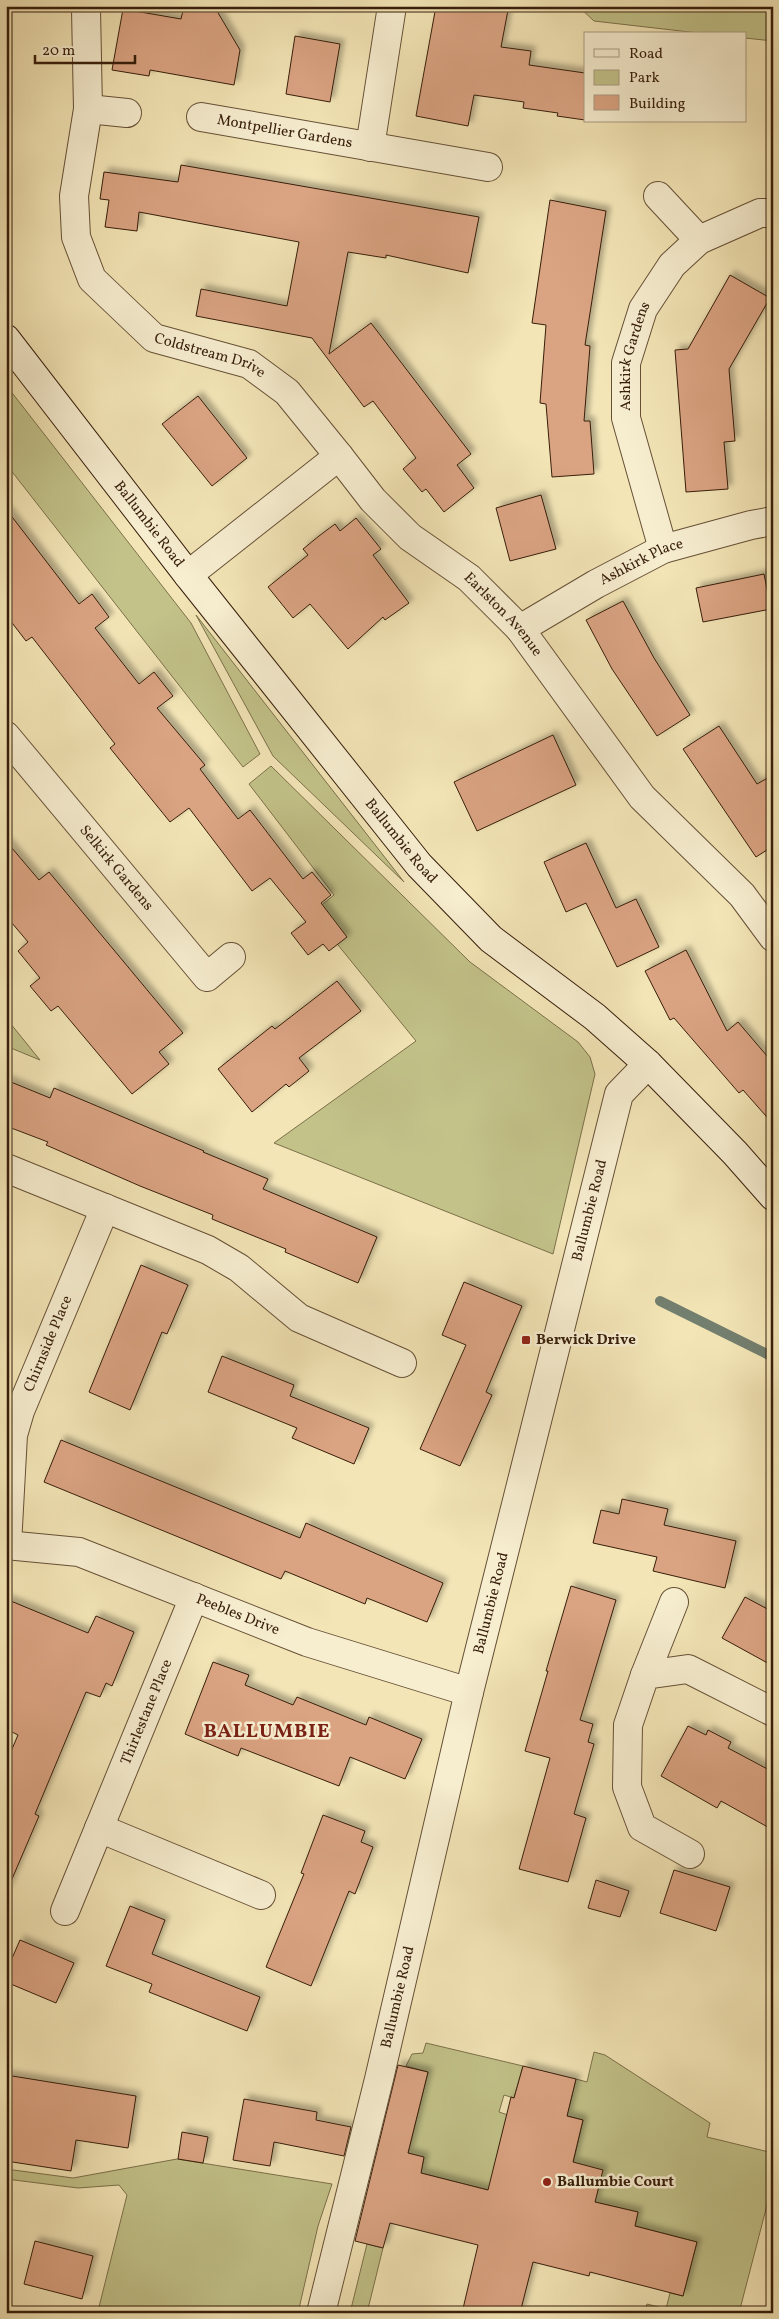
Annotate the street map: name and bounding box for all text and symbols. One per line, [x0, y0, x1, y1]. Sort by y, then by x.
scale bar [35, 32, 135, 64]
legend [584, 32, 746, 122]
text: 20 m [42, 41, 75, 62]
text: Road [629, 44, 663, 65]
text: Park [629, 68, 660, 89]
text: Building [629, 94, 686, 115]
street label: Montpellier Gardens [215, 109, 354, 154]
street label: Ashkirk Gardens [615, 297, 656, 411]
street label: Coldstream Drive [152, 328, 270, 383]
street label: Ballumbie Road [109, 477, 189, 572]
street label: Ashkirk Place [596, 533, 685, 591]
street label: Earlston Avenue [459, 568, 547, 661]
street label: Ballumbie Road [360, 794, 442, 888]
street label: Selkirk Gardens [74, 821, 158, 915]
street label: Ballumbie Road [567, 1157, 613, 1264]
street label: Chirnside Place [19, 1292, 78, 1395]
place label: Berwick Drive [536, 1330, 636, 1351]
marker: Berwick Drive [520, 1334, 532, 1346]
street label: Ballumbie Road [468, 1550, 514, 1656]
street label: Peebles Drive [193, 1589, 283, 1641]
street label: Thirlestane Place [116, 1656, 178, 1768]
district label: BALLUMBIE [204, 1718, 331, 1746]
street label: Ballumbie Road [376, 1944, 420, 2050]
place label: Ballumbie Court [557, 2172, 674, 2193]
marker: Ballumbie Court [541, 2176, 553, 2188]

